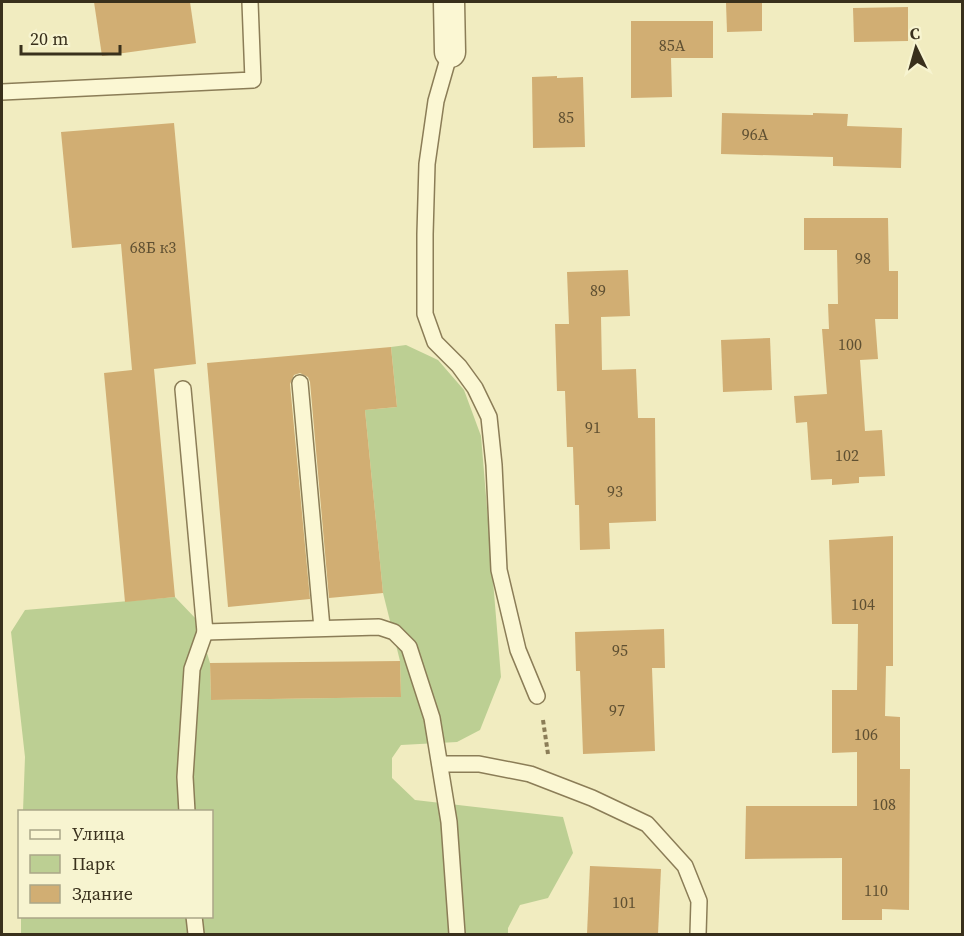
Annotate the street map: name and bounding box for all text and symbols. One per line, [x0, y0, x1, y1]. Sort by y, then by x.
scale bar [21, 18, 120, 56]
north arrow [886, 18, 946, 78]
text: С [909, 22, 921, 44]
text: 20 m [30, 26, 68, 51]
house number: 85А [659, 34, 686, 56]
house number: 85 [558, 106, 574, 128]
house number: 96А [742, 123, 769, 145]
house number: 68Б к3 [130, 236, 176, 258]
house number: 98 [855, 247, 871, 269]
house number: 89 [590, 279, 606, 301]
house number: 100 [838, 333, 862, 355]
house number: 91 [585, 416, 601, 438]
house number: 102 [835, 444, 859, 466]
house number: 93 [607, 480, 623, 502]
house number: 104 [851, 593, 875, 615]
house number: 95 [612, 639, 628, 661]
house number: 97 [609, 699, 625, 721]
house number: 106 [854, 723, 878, 745]
house number: 108 [872, 793, 896, 815]
legend [18, 810, 213, 918]
text: Улица [72, 821, 125, 846]
text: Парк [72, 851, 115, 876]
house number: 110 [864, 879, 888, 901]
text: Здание [72, 881, 133, 906]
house number: 101 [612, 891, 636, 913]

